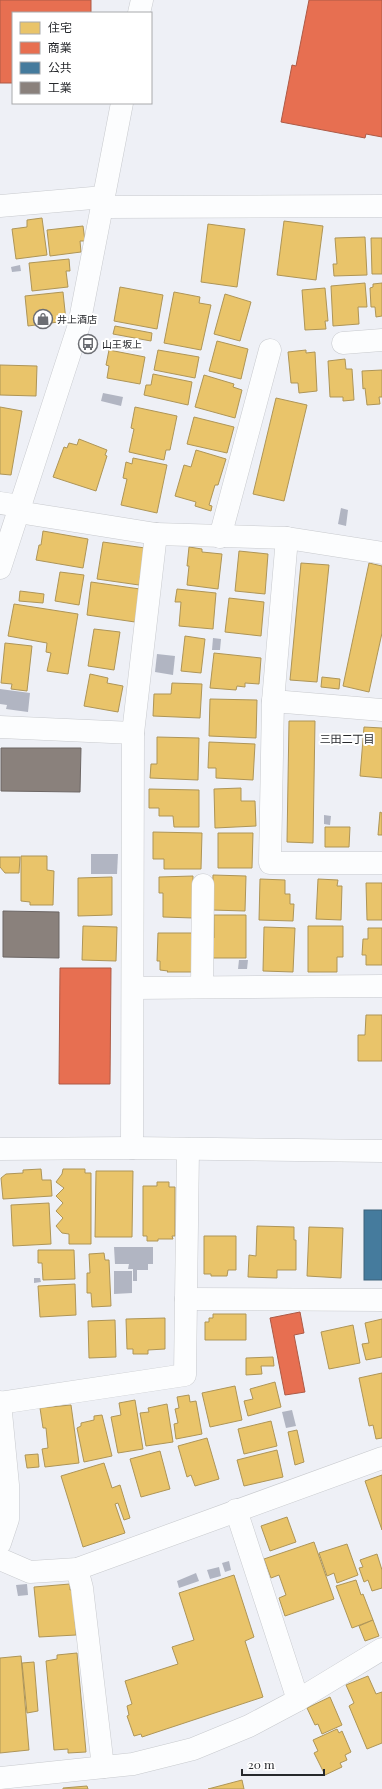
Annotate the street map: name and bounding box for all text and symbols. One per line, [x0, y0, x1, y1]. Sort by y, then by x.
legend [12, 12, 152, 104]
text: 住宅 [48, 19, 72, 35]
text: 商業 [48, 39, 72, 55]
text: 公共 [48, 59, 72, 75]
text: 工業 [48, 79, 72, 95]
shop icon: 井上酒店 [32, 308, 54, 330]
place label: 井上酒店 [57, 312, 97, 326]
bus stop icon: 山王坂上 [77, 333, 99, 355]
place label: 山王坂上 [102, 337, 142, 351]
district label: 三田二丁目 [320, 731, 375, 746]
scale bar [242, 1751, 324, 1777]
text: 20 m [248, 1756, 275, 1772]

